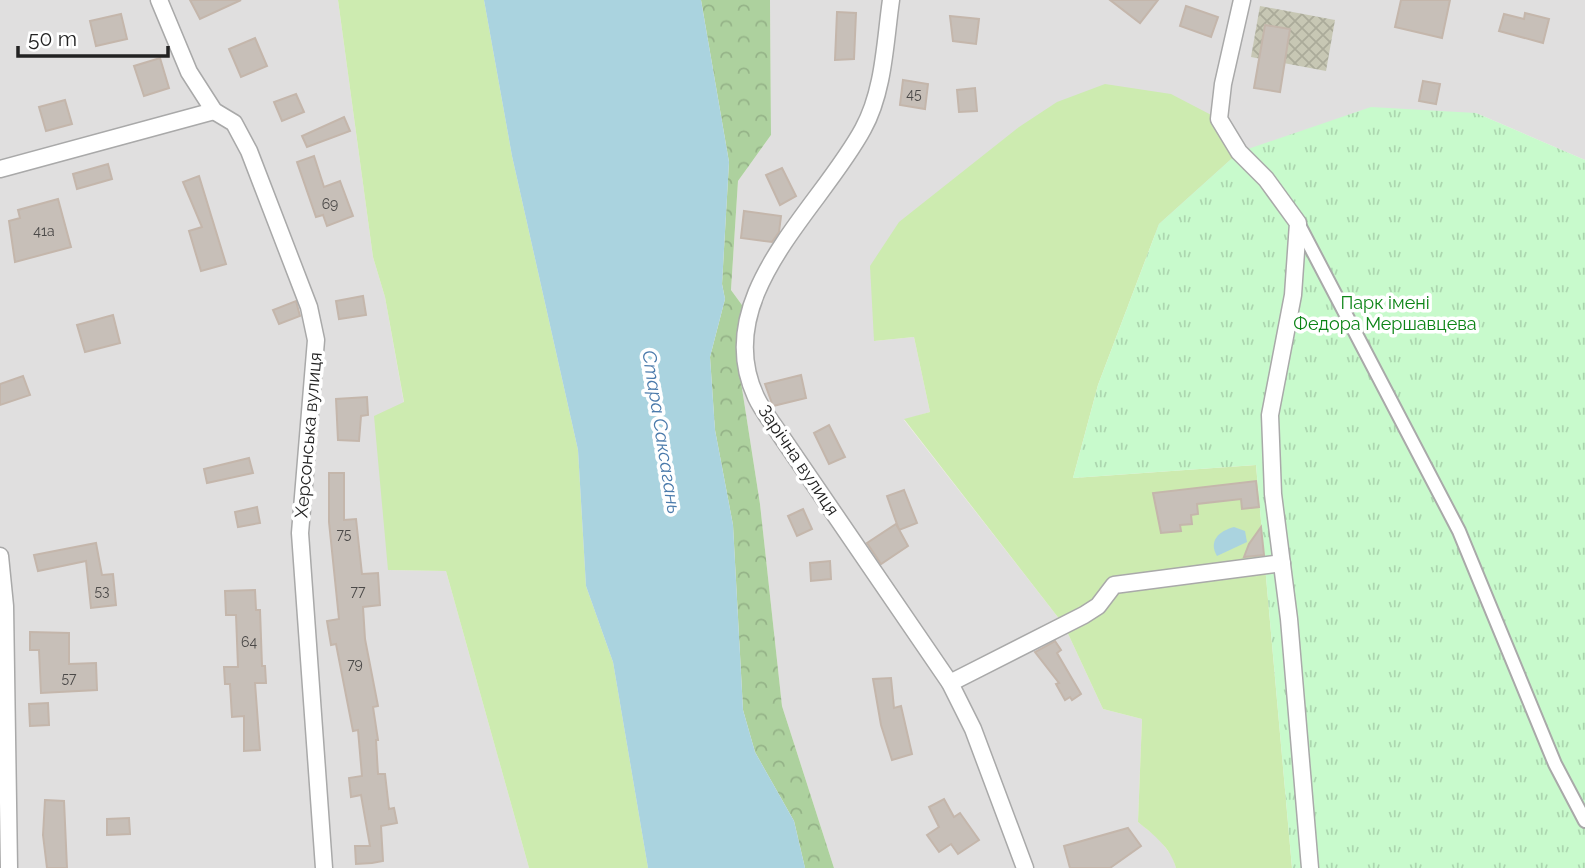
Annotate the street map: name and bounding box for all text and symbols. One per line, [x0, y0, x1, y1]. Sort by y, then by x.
scale bar [18, 14, 168, 58]
text: 50 m [28, 26, 77, 51]
house number: 45 [906, 86, 922, 102]
house number: 69 [322, 196, 338, 212]
house number: 41а [33, 223, 55, 239]
park label: Парк імені Федора Мершавцева [1293, 292, 1477, 334]
water label: Стара Саксагань [638, 349, 686, 515]
street label: Херсонська вулиця [290, 351, 326, 519]
street label: Зарічна вулиця [754, 401, 844, 519]
house number: 75 [337, 526, 352, 542]
house number: 53 [94, 583, 110, 599]
house number: 77 [351, 583, 366, 599]
house number: 64 [241, 634, 257, 650]
house number: 79 [347, 656, 363, 672]
house number: 57 [61, 670, 77, 686]

